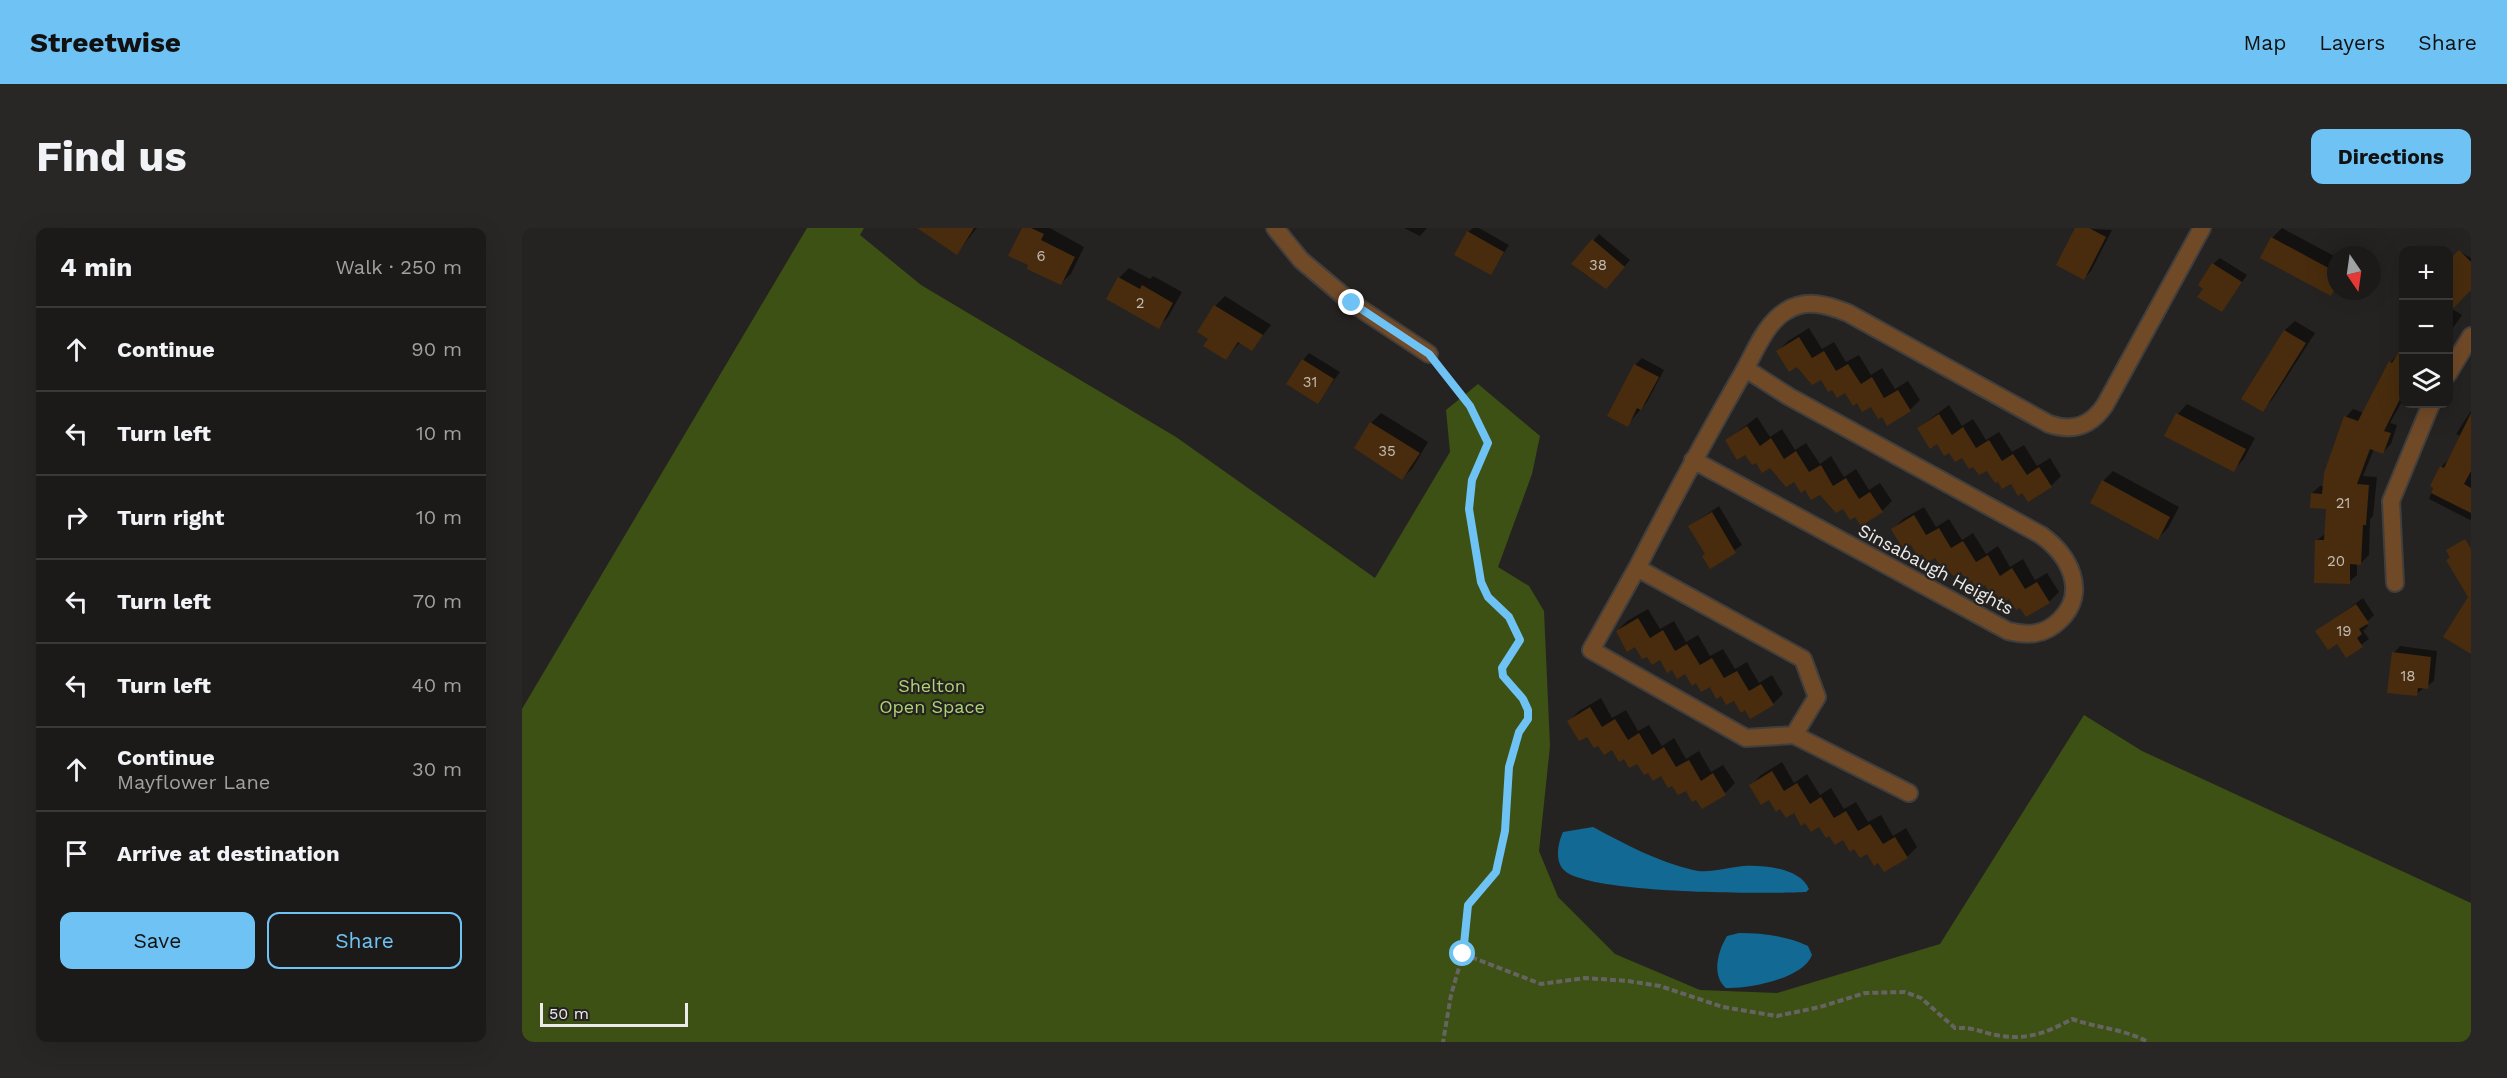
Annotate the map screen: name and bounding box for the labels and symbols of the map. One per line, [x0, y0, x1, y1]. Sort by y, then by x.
north arrow [2327, 246, 2381, 300]
house number: 6 [1036, 247, 1046, 265]
house number: 38 [1589, 256, 1607, 274]
route end [1338, 289, 1364, 315]
house number: 2 [1136, 294, 1144, 312]
house number: 31 [1303, 373, 1317, 391]
house number: 35 [1378, 442, 1396, 460]
house number: 21 [2336, 494, 2350, 512]
street label: Sinsabaugh Heights [1855, 519, 2017, 619]
house number: 20 [2327, 552, 2345, 570]
house number: 19 [2336, 622, 2352, 640]
house number: 18 [2400, 667, 2416, 685]
park label: Shelton Open Space [879, 675, 985, 717]
route start [1449, 940, 1475, 966]
scale bar [540, 1000, 688, 1028]

